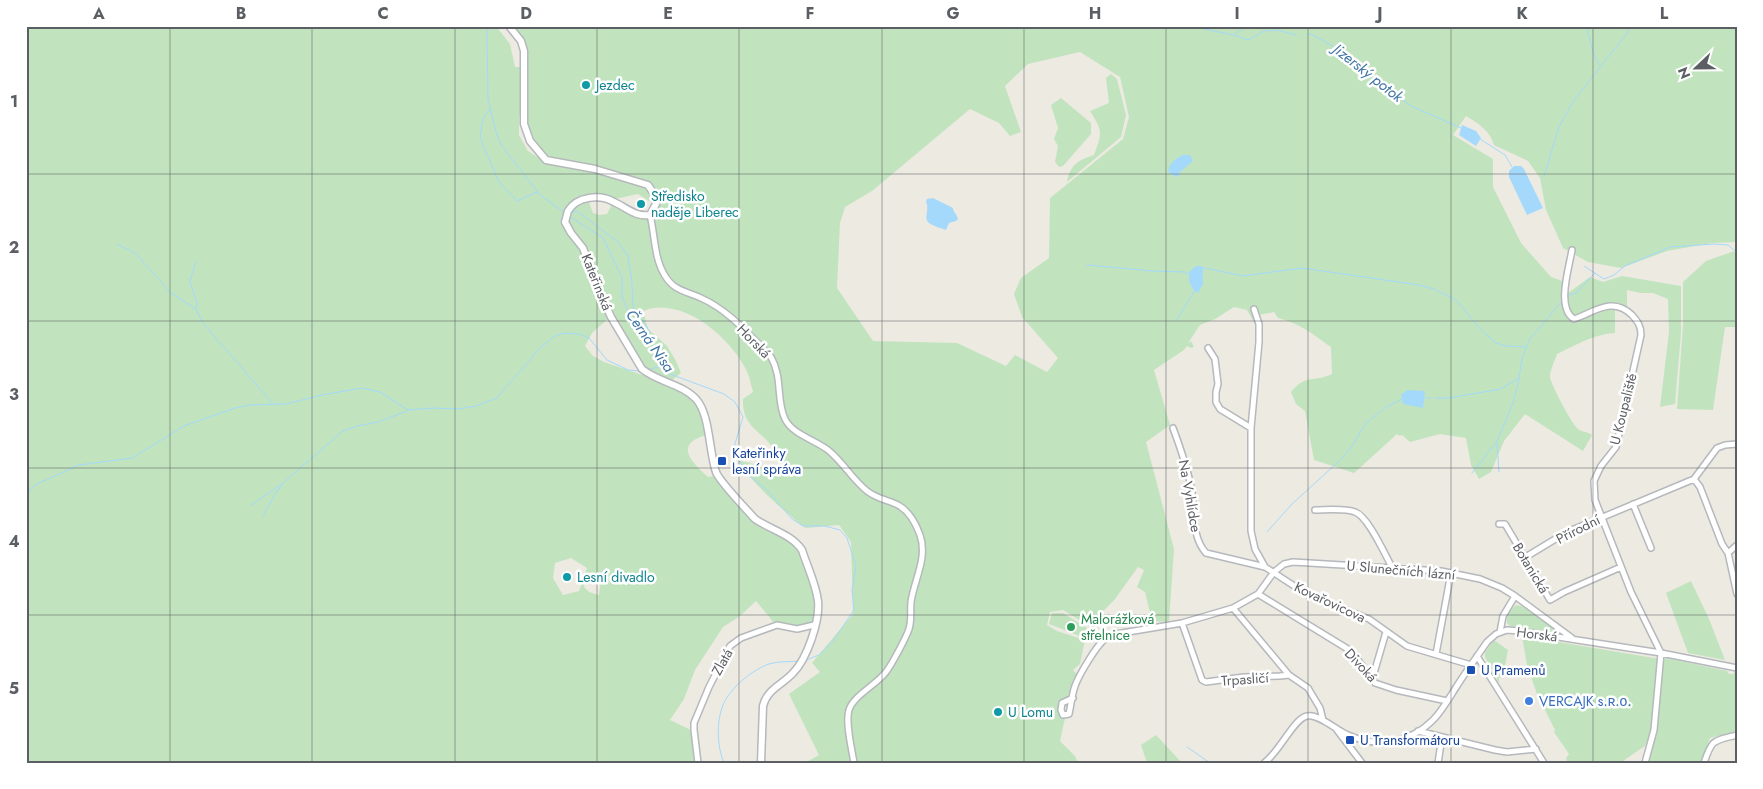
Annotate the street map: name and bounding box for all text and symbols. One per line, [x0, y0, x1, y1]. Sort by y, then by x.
text: A [92, 2, 105, 25]
text: B [236, 2, 246, 25]
text: C [377, 2, 389, 25]
text: D [520, 2, 532, 25]
text: E [663, 2, 673, 25]
text: F [806, 2, 814, 25]
text: G [946, 2, 960, 25]
text: H [1089, 2, 1101, 25]
text: I [1234, 2, 1240, 25]
text: J [1374, 2, 1383, 25]
text: K [1516, 2, 1528, 25]
text: L [1660, 2, 1669, 25]
water label: Jizerský potok [1326, 37, 1408, 108]
north arrow [1670, 42, 1720, 92]
text: N [1673, 64, 1695, 82]
place label: Jezdec [594, 75, 635, 95]
marker: Jezdec [580, 79, 592, 91]
text: 1 [10, 90, 18, 113]
place label: Středisko naděje Liberec [651, 186, 739, 222]
marker: Středisko naděje Liberec [635, 198, 647, 210]
text: 2 [9, 236, 19, 259]
street label: Kateřinská [577, 251, 617, 313]
water label: Černá Nisa [620, 305, 680, 377]
street label: Horská [733, 319, 775, 363]
street label: U Koupaliště [1604, 371, 1642, 447]
text: 3 [9, 383, 19, 406]
place label: Kateřinky lesní správa [732, 443, 801, 479]
marker: Kateřinky lesní správa [716, 455, 728, 467]
street label: Na Vyhlídce [1174, 458, 1206, 534]
street label: Přírodní [1553, 509, 1605, 549]
text: 4 [8, 530, 20, 553]
street label: Botanická [1508, 539, 1554, 597]
street label: U Slunečních lázní [1346, 555, 1458, 585]
place label: Lesní divadlo [577, 567, 655, 587]
marker: Lesní divadlo [561, 571, 573, 583]
street label: Kovařovicova [1291, 577, 1369, 627]
place label: Malorážková střelnice [1081, 609, 1154, 645]
marker: Malorážková střelnice [1065, 621, 1077, 633]
street label: Horská [1515, 622, 1559, 646]
street label: Divoká [1340, 644, 1382, 686]
street label: Zlatá [707, 645, 737, 679]
place label: U Pramenů [1481, 660, 1546, 680]
marker: U Pramenů [1465, 664, 1477, 676]
street label: Trpasličí [1220, 667, 1271, 691]
text: 5 [9, 677, 19, 700]
place label: VERCAJK s.ʀ.ᴏ. [1539, 691, 1631, 711]
marker: VERCAJK s.ʀ.ᴏ. [1523, 695, 1535, 707]
place label: U Lomu [1008, 702, 1053, 722]
marker: U Lomu [992, 706, 1004, 718]
place label: U Transformátoru [1360, 730, 1460, 750]
marker: U Transformátoru [1344, 734, 1356, 746]

